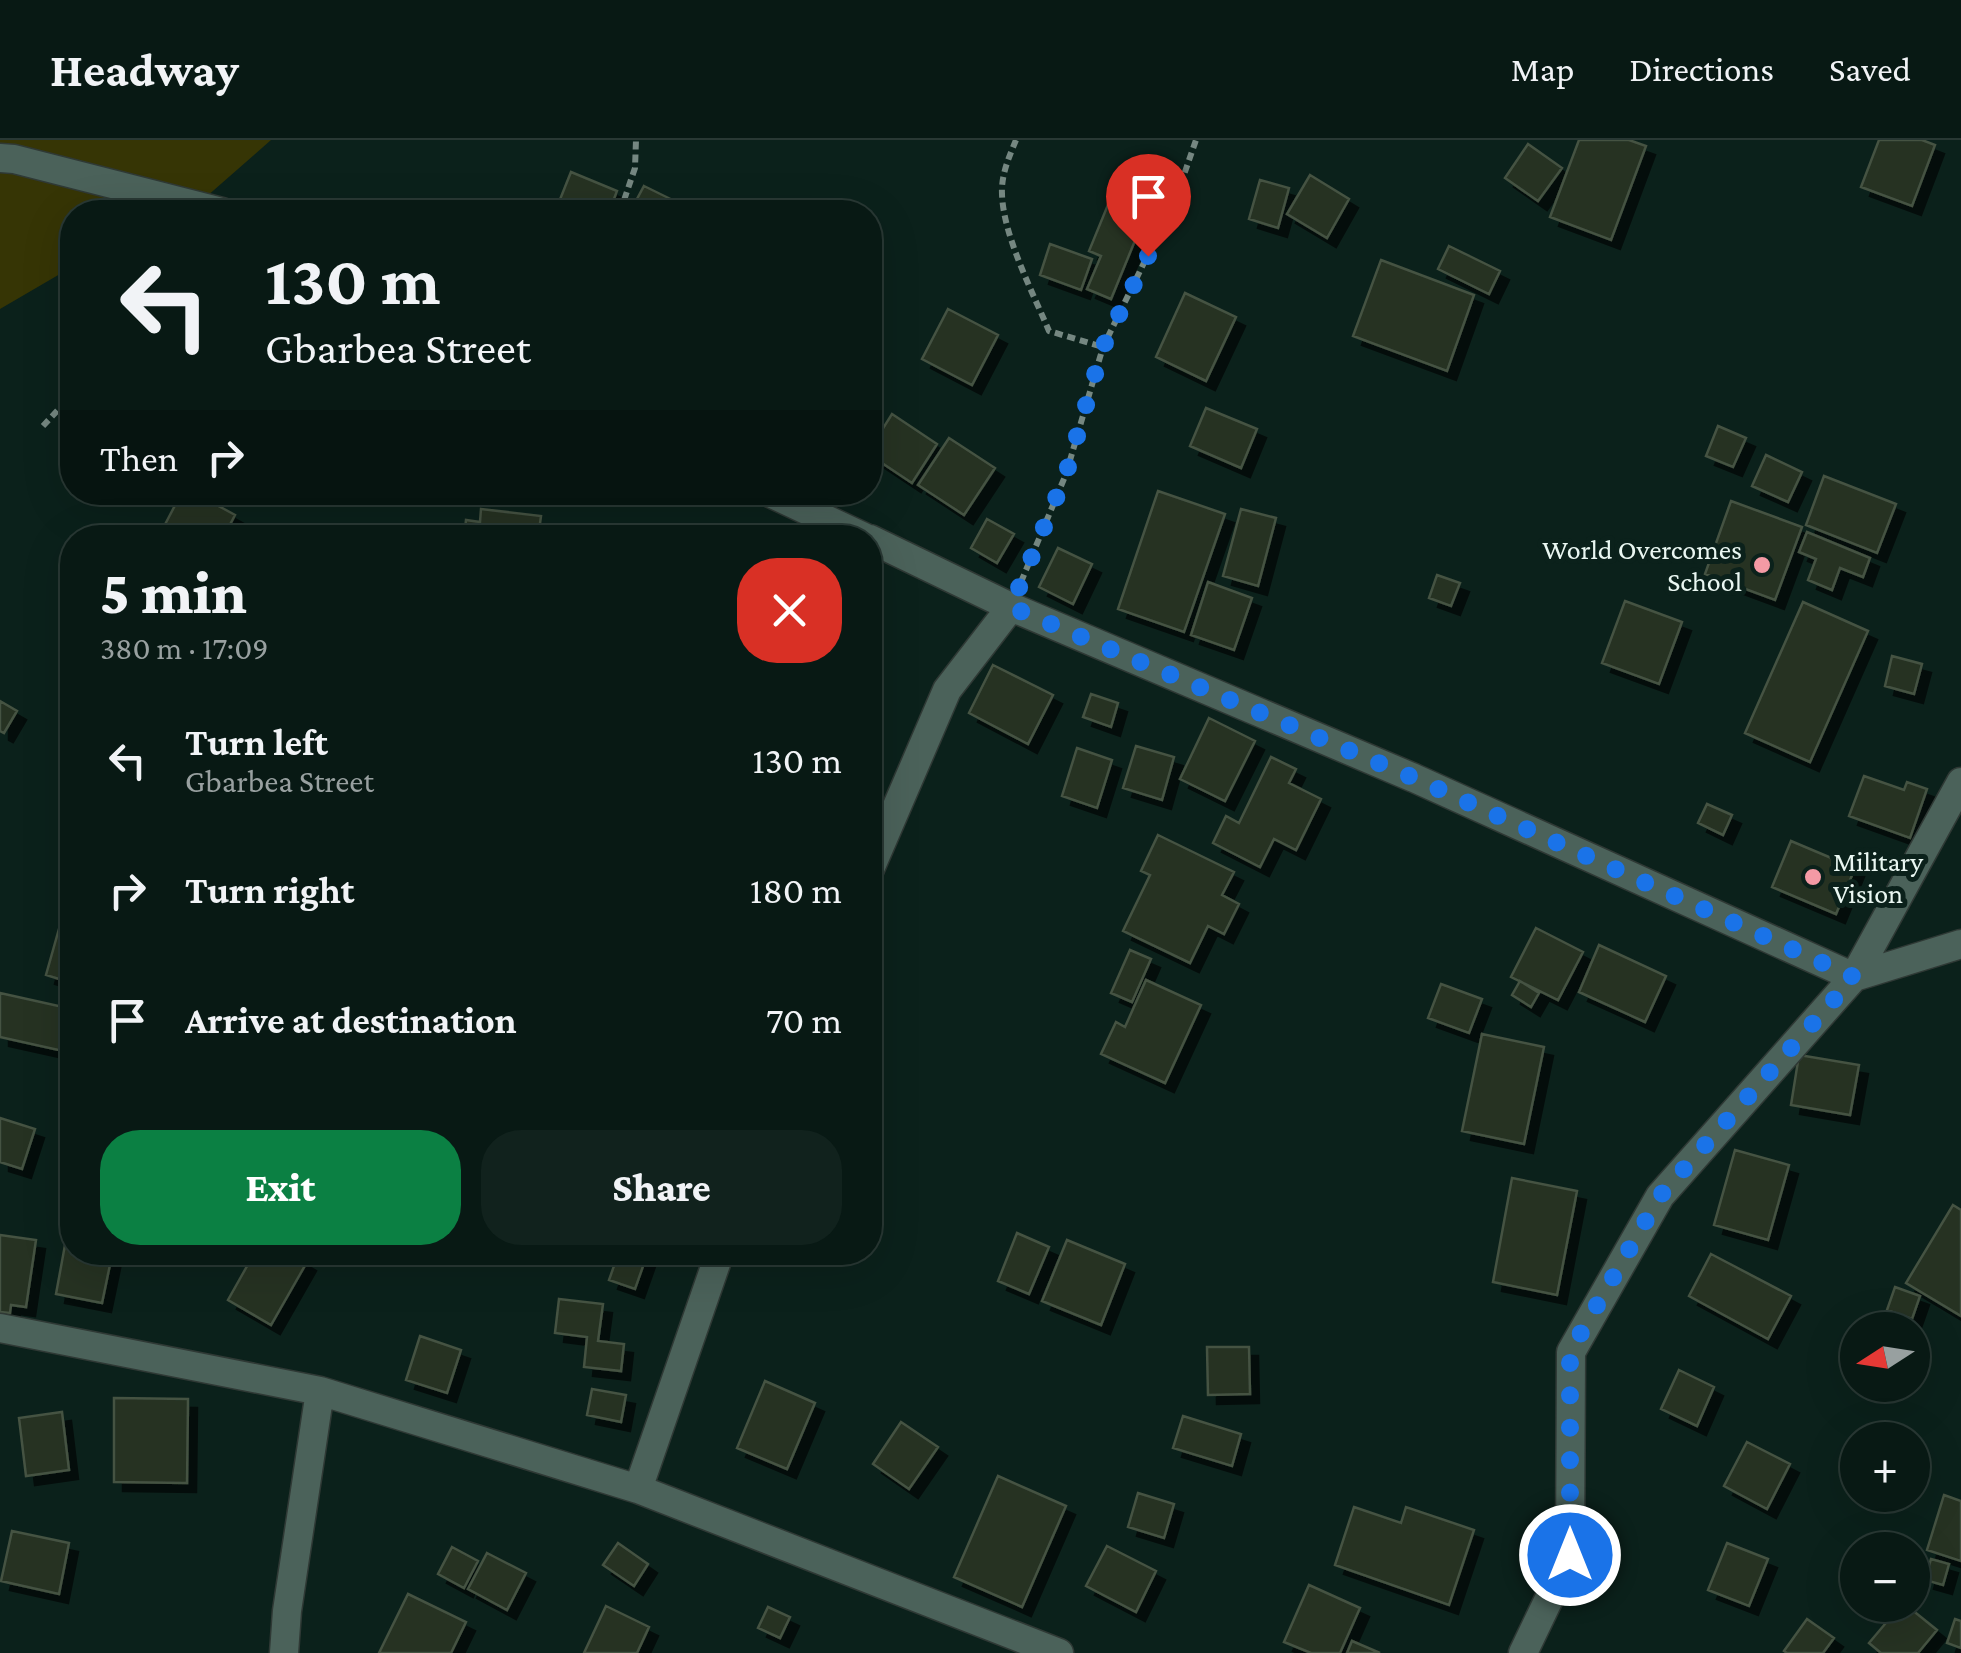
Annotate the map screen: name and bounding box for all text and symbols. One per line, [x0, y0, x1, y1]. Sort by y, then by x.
text: Headway [50, 43, 239, 96]
text: Map [1511, 50, 1574, 89]
text: Directions [1629, 50, 1774, 89]
text: Saved [1829, 50, 1911, 89]
pin [1106, 154, 1191, 257]
icon: arrive [1121, 169, 1176, 224]
icon: left [100, 240, 230, 370]
text: 130 m [265, 241, 441, 319]
text: Gbarbea Street [265, 323, 531, 373]
icon: right [198, 430, 253, 485]
text: Then [100, 437, 178, 479]
place label: World Overcomes School [1542, 534, 1742, 597]
marker: World Overcomes School [1751, 554, 1773, 576]
button: close [737, 558, 842, 663]
text: 5 min [100, 559, 247, 626]
text: 380 m · 17:09 [100, 630, 268, 666]
text: Turn left [185, 721, 328, 763]
icon: left [100, 733, 155, 788]
text: 130 m [752, 739, 842, 781]
text: Gbarbea Street [185, 763, 374, 799]
place label: Military Vision [1833, 846, 1924, 909]
icon: right [100, 863, 155, 918]
marker: Military Vision [1802, 866, 1824, 888]
text: Turn right [185, 869, 354, 911]
text: 180 m [750, 869, 842, 911]
icon: arrive [100, 993, 155, 1048]
text: Arrive at destination [185, 999, 517, 1041]
text: 70 m [766, 999, 842, 1041]
button: Exit [100, 1130, 461, 1245]
button: Share [481, 1130, 842, 1245]
north arrow [1840, 1312, 1930, 1402]
map controls [1840, 1312, 1930, 1622]
button: + [1840, 1422, 1930, 1512]
position arrow [1518, 1503, 1622, 1607]
button: − [1840, 1532, 1930, 1622]

